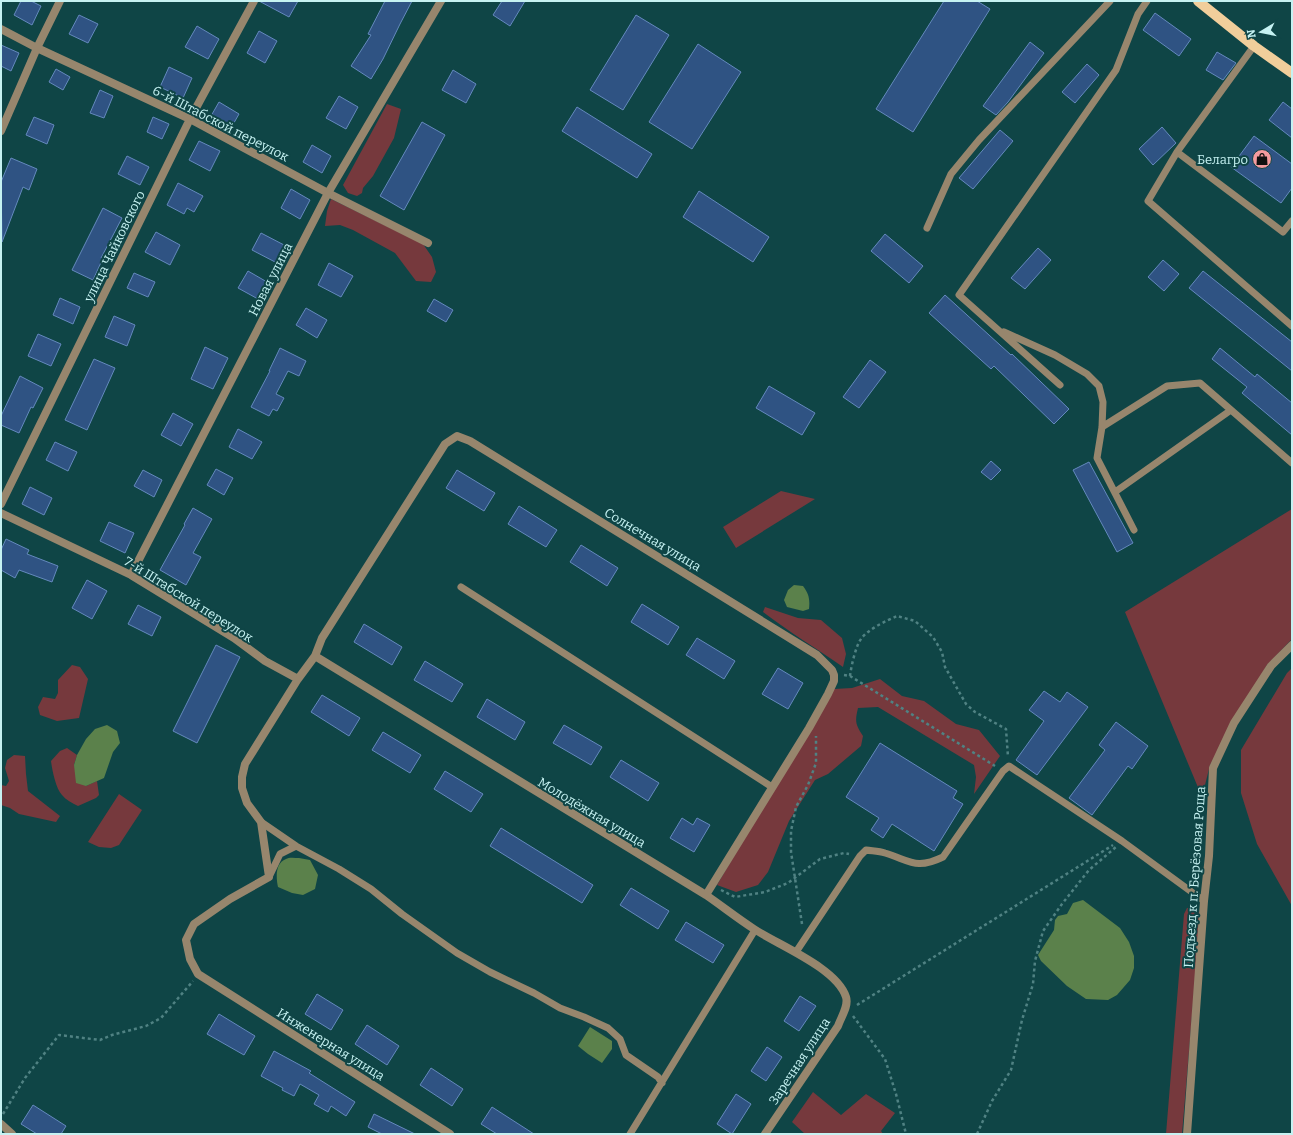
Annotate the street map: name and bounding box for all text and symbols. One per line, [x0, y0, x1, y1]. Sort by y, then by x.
north arrow [1241, 12, 1281, 52]
text: N [1244, 28, 1259, 39]
street label: 6-й Штабской переулок [150, 83, 292, 165]
shop icon: Белагро [1251, 148, 1273, 170]
place label: Белагро [1197, 152, 1248, 167]
street label: улица Чайковского [81, 188, 148, 305]
street label: Новая улица [246, 240, 295, 318]
street label: Солнечная улица [602, 505, 704, 574]
street label: 7-й Штабской переулок [122, 554, 256, 645]
street label: Молодёжная улица [535, 774, 648, 850]
street label: Подъезд к п. Берёзовая Роща [1181, 786, 1208, 968]
street label: Инженерная улица [274, 1005, 387, 1084]
street label: Заречная улица [766, 1015, 833, 1107]

